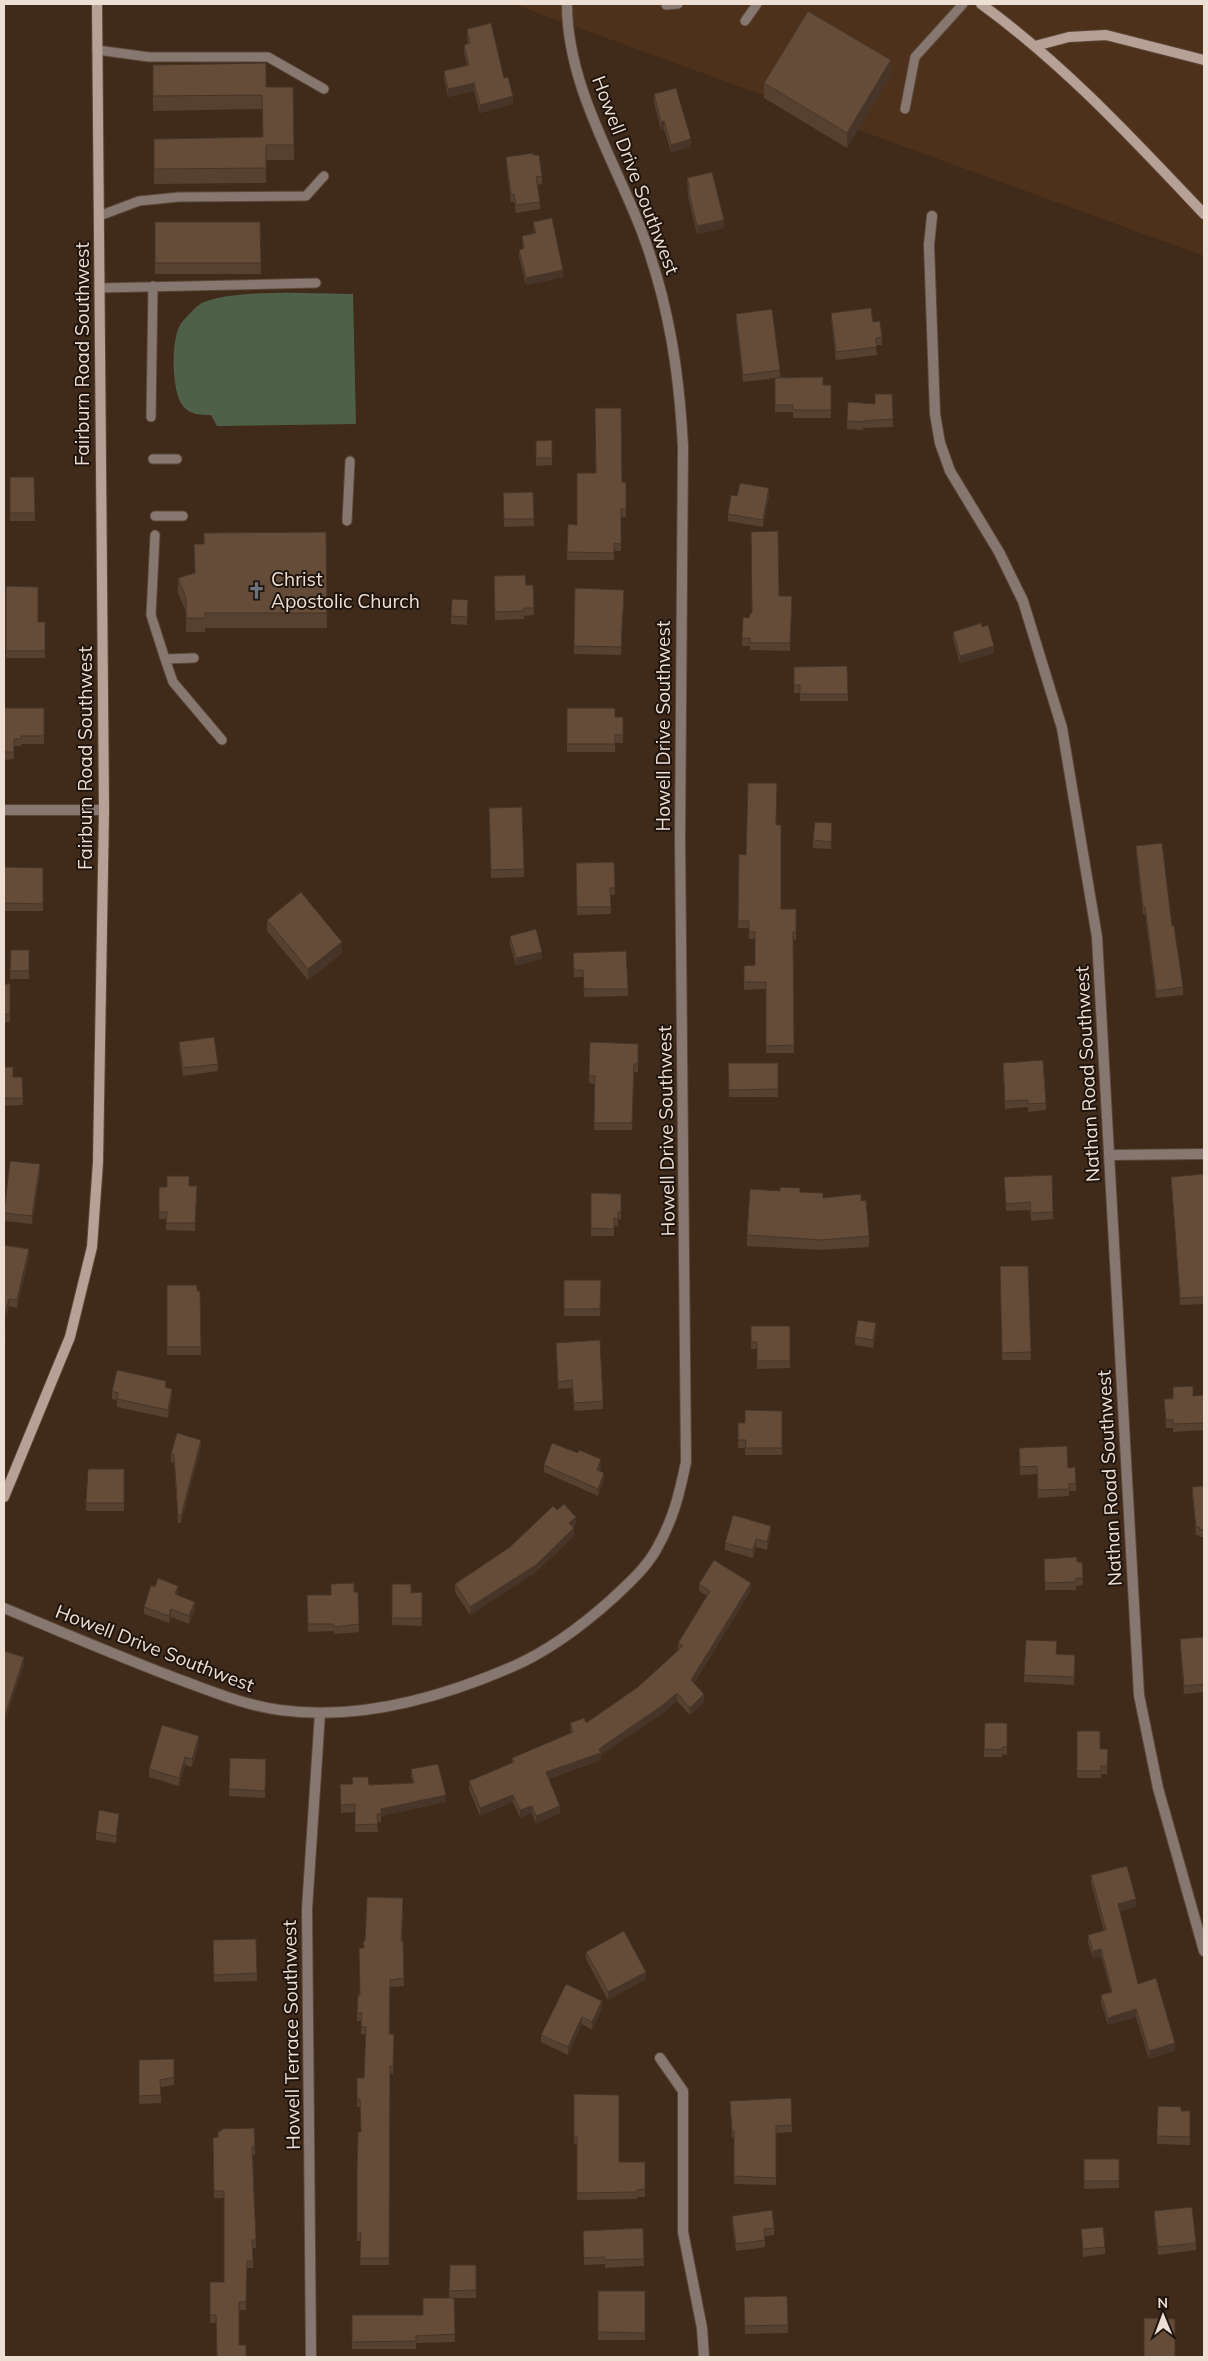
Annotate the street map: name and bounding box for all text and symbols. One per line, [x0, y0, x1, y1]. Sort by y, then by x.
street label: Howell Drive Southwest [587, 72, 685, 278]
street label: Fairburn Road Southwest [70, 242, 94, 466]
place label: Christ Apostolic Church [271, 567, 420, 613]
church icon: Christ Apostolic Church [247, 580, 267, 600]
street label: Howell Drive Southwest [651, 620, 675, 831]
street label: Fairburn Road Southwest [73, 646, 97, 870]
street label: Nathan Road Southwest [1069, 965, 1105, 1183]
street label: Howell Drive Southwest [652, 1025, 680, 1237]
street label: Nathan Road Southwest [1091, 1369, 1127, 1587]
street label: Howell Drive Southwest [52, 1599, 258, 1697]
street label: Howell Terrace Southwest [277, 1919, 305, 2150]
north arrow [1138, 2291, 1188, 2341]
text: N [1157, 2294, 1168, 2312]

